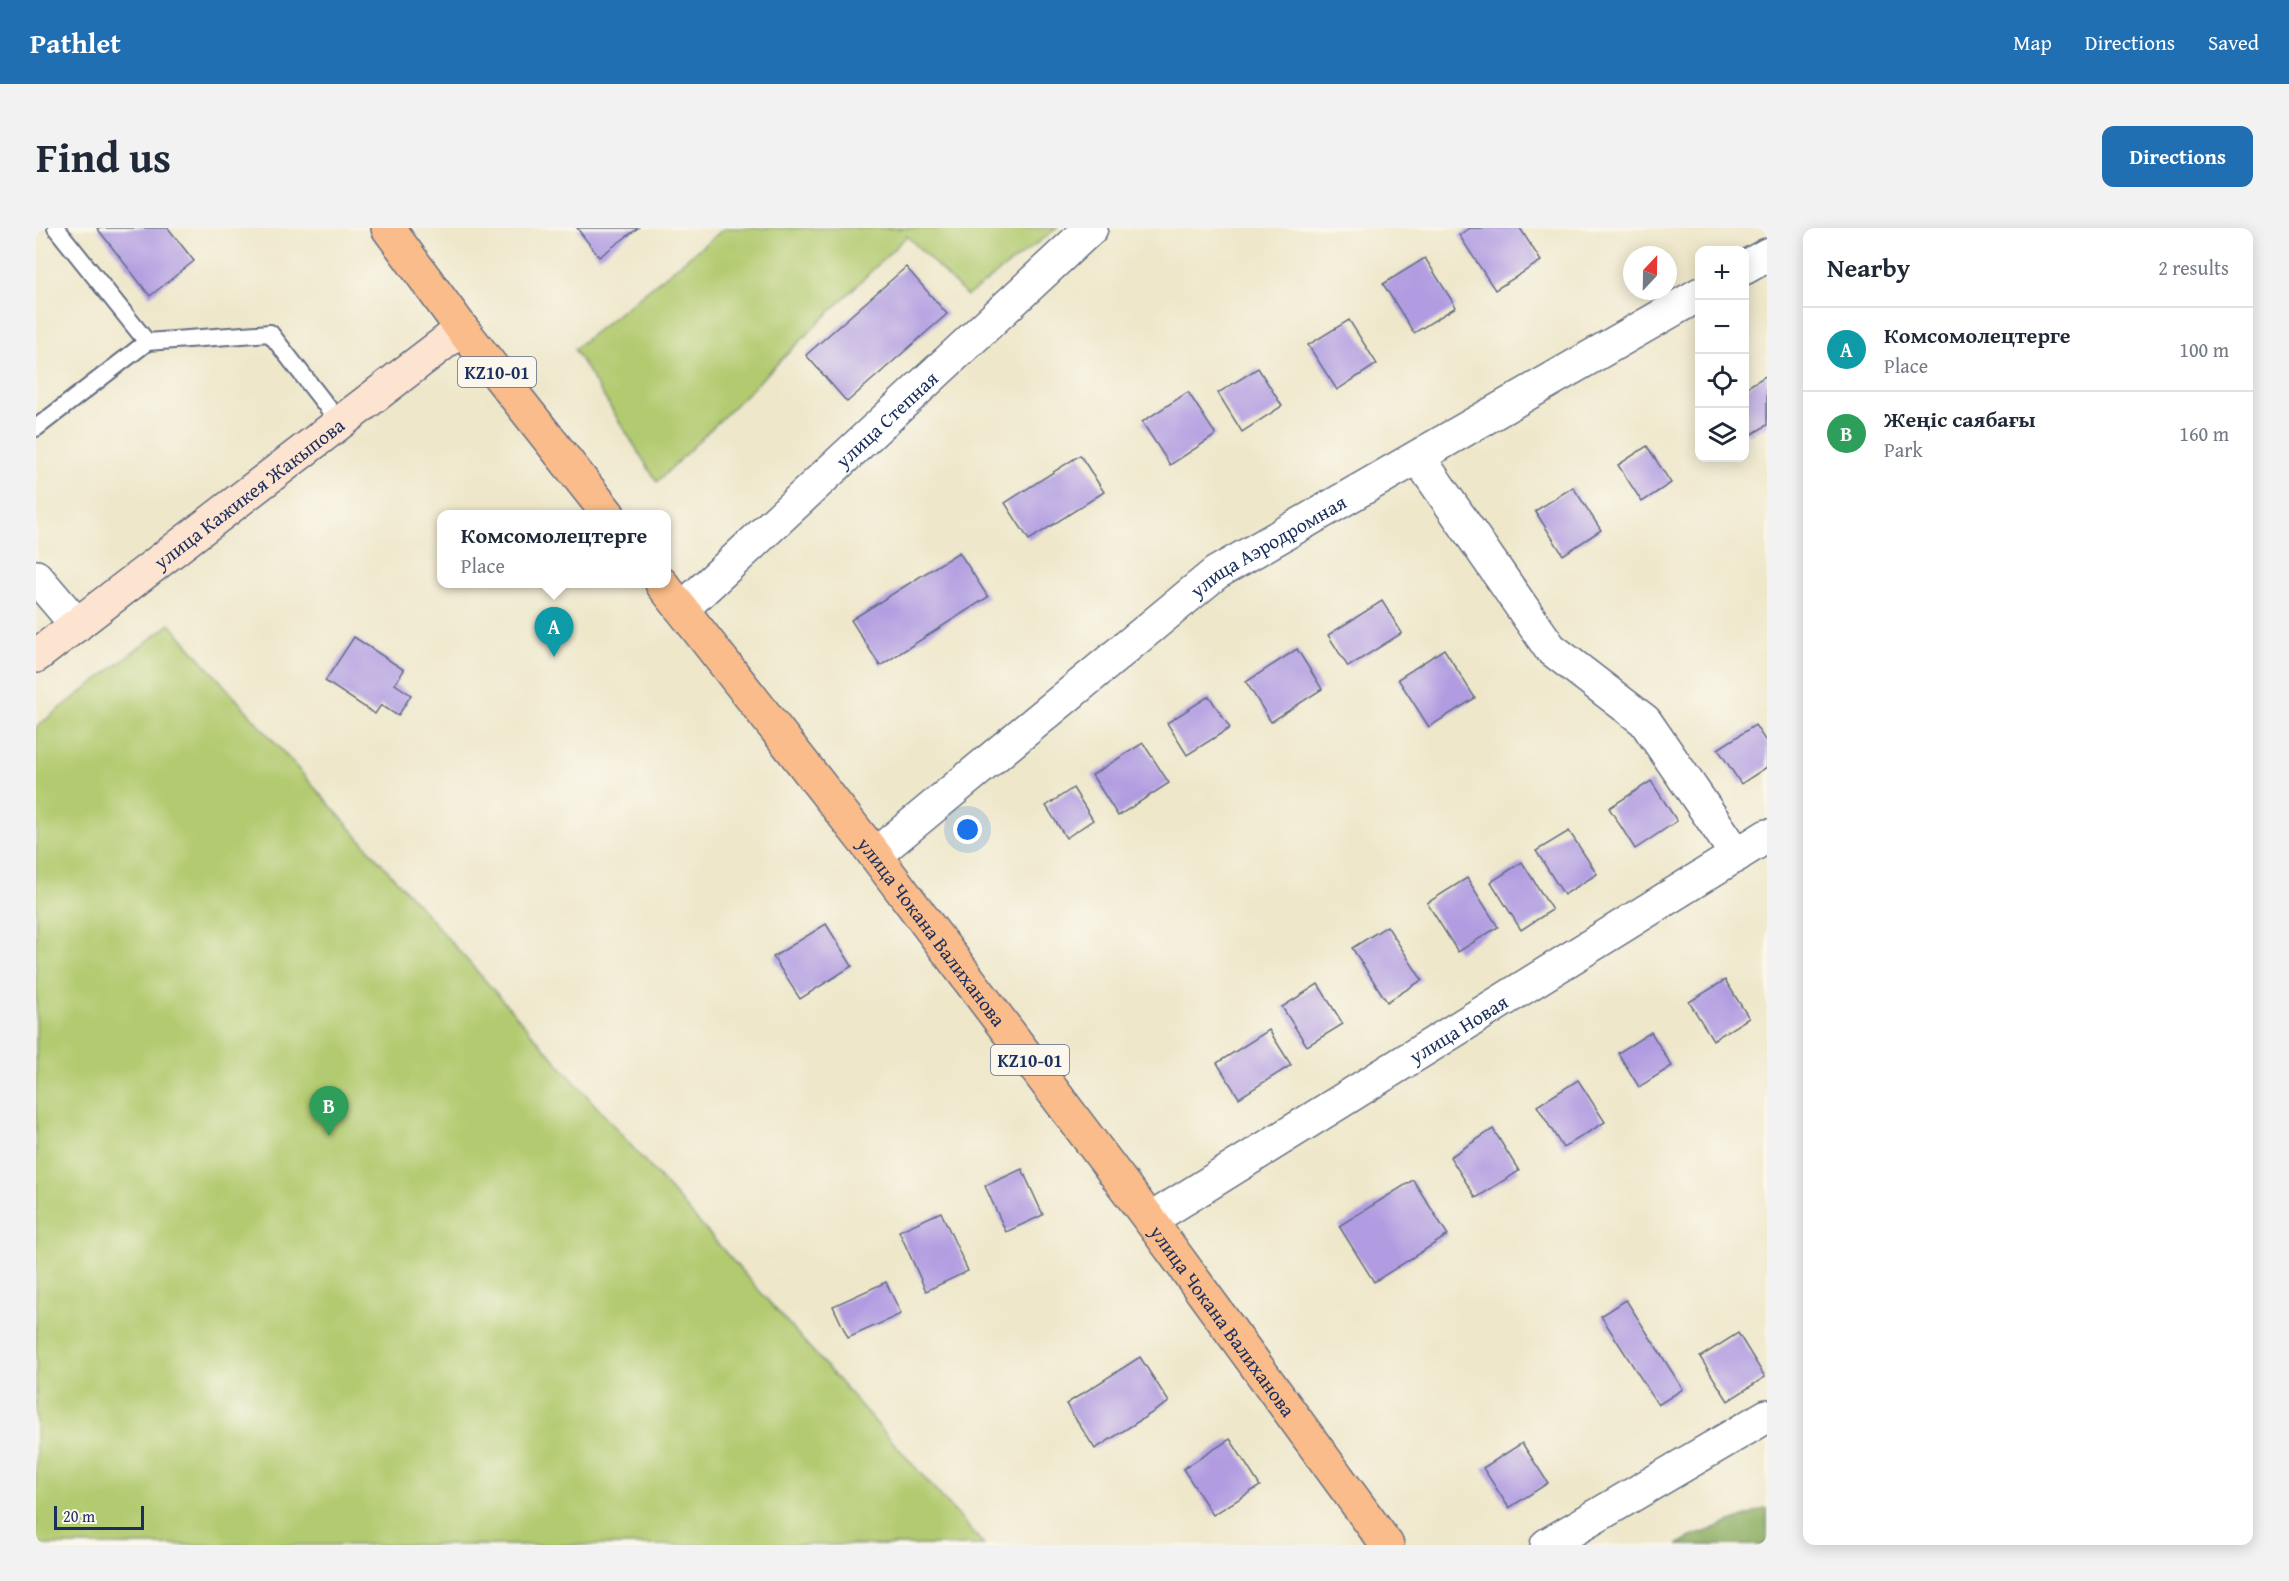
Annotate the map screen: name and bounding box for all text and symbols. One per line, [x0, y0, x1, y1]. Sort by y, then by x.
text: Pathlet [30, 22, 121, 63]
text: Map [2013, 27, 2052, 58]
text: Directions [2085, 27, 2175, 58]
text: Saved [2208, 27, 2259, 58]
text: Find us [36, 126, 171, 187]
button: Directions [2102, 126, 2253, 187]
north arrow [1623, 246, 1677, 300]
map controls [1695, 246, 1749, 462]
button: + [1695, 246, 1749, 300]
text: Nearby [1827, 248, 1910, 287]
text: 2 results [2158, 253, 2229, 282]
button: − [1695, 300, 1749, 354]
text: Комсомолецтерге [1884, 319, 2071, 351]
text: A [1840, 335, 1853, 364]
text: 100 m [2179, 335, 2229, 364]
text: Place [1884, 351, 1928, 380]
button: locate [1695, 354, 1749, 408]
road number: KZ10-01 [458, 357, 536, 387]
street label: улица Степная [828, 364, 944, 475]
text: Жеңіс саябағы [1884, 403, 2036, 435]
button: layers [1695, 408, 1749, 462]
street label: улица Кажикея Жакыпова [146, 410, 351, 576]
text: B [1840, 419, 1853, 448]
text: 160 m [2179, 419, 2229, 448]
text: Park [1884, 435, 1923, 464]
street label: улица Аэродромная [1182, 487, 1351, 604]
popup [437, 510, 671, 588]
text: Комсомолецтерге [461, 519, 647, 551]
text: Place [461, 551, 505, 580]
pin: A [534, 608, 574, 657]
your location [953, 815, 982, 844]
street label: улица Чокана Валиханова [850, 829, 1014, 1032]
street label: улица Новая [1402, 986, 1513, 1070]
road number: KZ10-01 [991, 1045, 1069, 1075]
pin: B [310, 1086, 348, 1136]
street label: улица Чокана Валиханова [1143, 1218, 1303, 1423]
scale bar [54, 1503, 144, 1530]
text: 20 m [63, 1504, 95, 1528]

